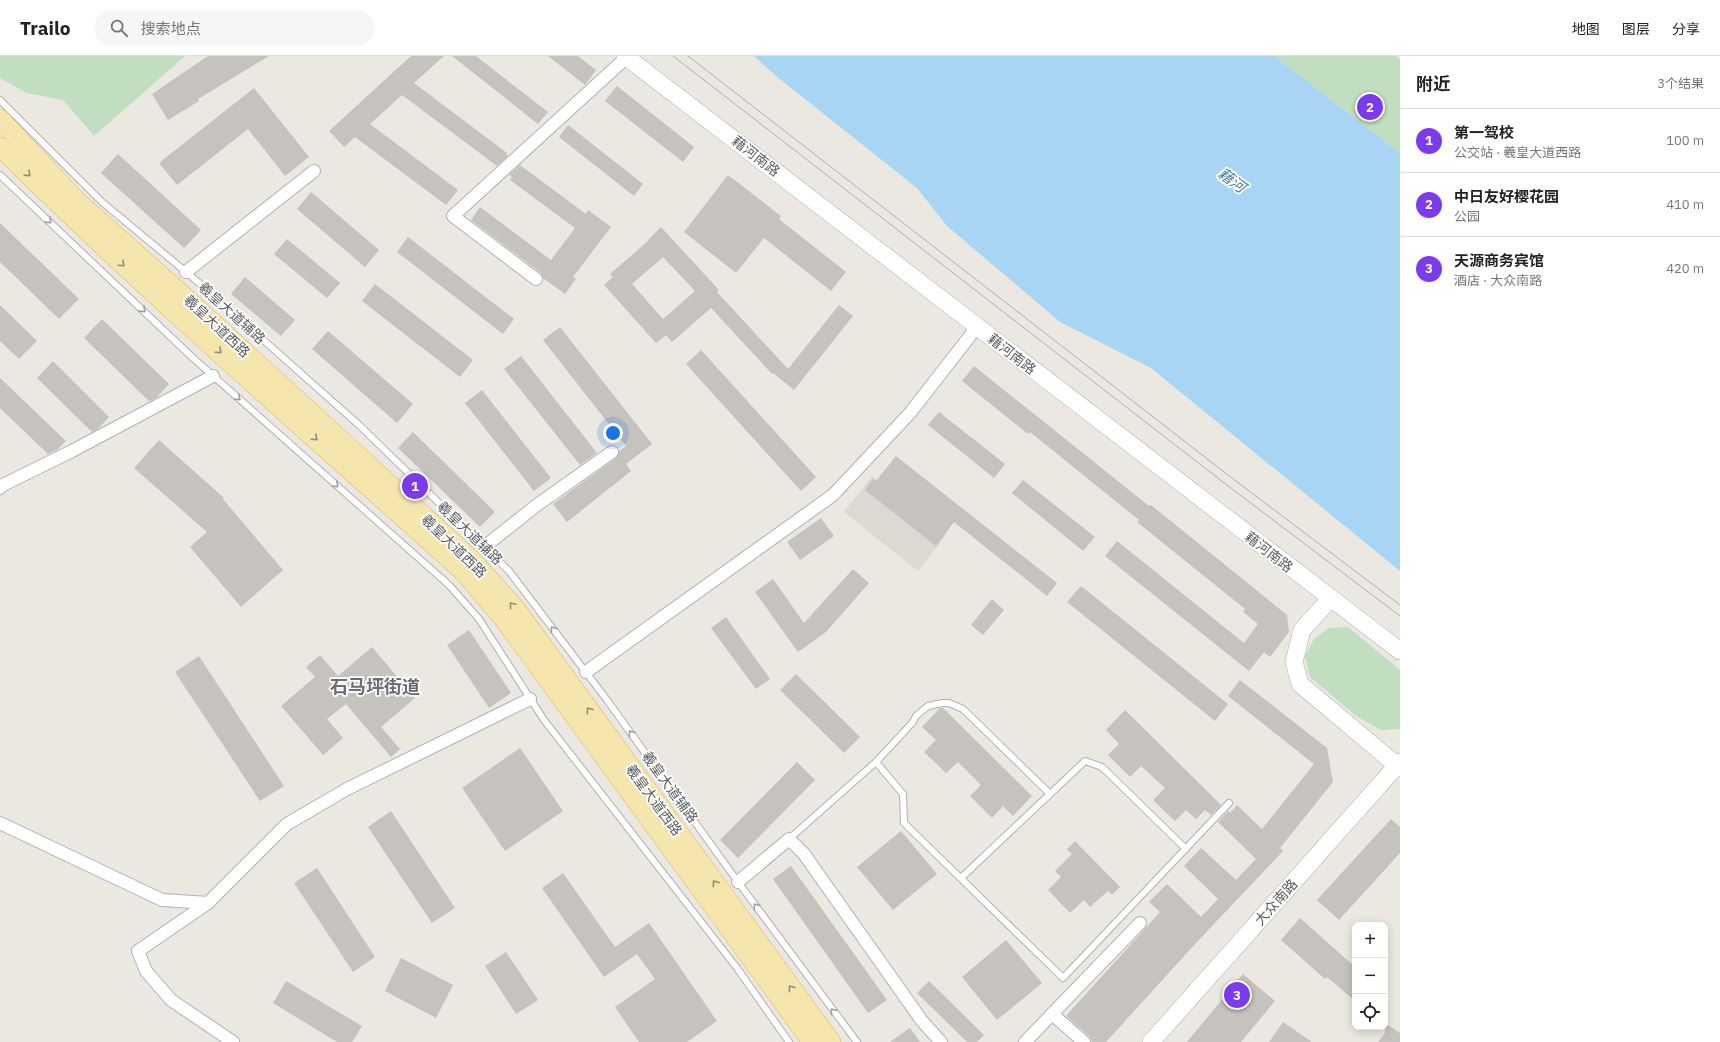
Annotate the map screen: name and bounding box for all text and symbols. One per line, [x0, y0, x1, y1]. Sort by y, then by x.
search box [94, 10, 374, 46]
text: Trailo [20, 16, 70, 40]
icon: search [108, 17, 130, 39]
text: 搜索地点 [140, 19, 200, 38]
text: 地图 [1572, 20, 1600, 38]
text: 图层 [1622, 20, 1650, 38]
text: 分享 [1672, 20, 1700, 38]
text: 附近 [1416, 73, 1450, 95]
text: 3个结果 [1657, 75, 1704, 92]
pin: 2 [1357, 92, 1383, 122]
text: 第一驾校 [1454, 123, 1514, 142]
street label: 藉河南路 [728, 132, 784, 180]
text: 1 [1425, 132, 1433, 149]
text: 100 m [1666, 132, 1704, 149]
text: 公交站 · 羲皇大道西路 [1454, 144, 1581, 161]
water label: 藉河 [1214, 163, 1252, 198]
one-way arrow [23, 170, 31, 177]
text: 中日友好樱花园 [1454, 187, 1559, 206]
text: 2 [1425, 196, 1433, 213]
text: 410 m [1666, 196, 1704, 213]
text: 公园 [1454, 208, 1480, 225]
one-way arrow [44, 216, 51, 223]
text: 天源商务宾馆 [1454, 251, 1544, 270]
one-way arrow [117, 259, 125, 266]
text: 3 [1425, 260, 1433, 277]
text: 420 m [1666, 260, 1704, 277]
text: 酒店 · 大众南路 [1454, 272, 1542, 289]
street label: 羲皇大道辅路 [195, 278, 269, 348]
street label: 羲皇大道西路 [180, 291, 254, 361]
one-way arrow [138, 306, 146, 313]
street label: 藉河南路 [984, 330, 1040, 378]
one-way arrow [214, 346, 221, 353]
one-way arrow [234, 394, 241, 401]
your location [603, 423, 623, 443]
one-way arrow [310, 433, 318, 441]
pin: 1 [402, 471, 428, 501]
one-way arrow [331, 480, 338, 487]
street label: 羲皇大道辅路 [434, 497, 506, 569]
street label: 羲皇大道西路 [418, 510, 490, 582]
street label: 藉河南路 [1241, 528, 1297, 576]
one-way arrow [509, 602, 516, 610]
one-way arrow [551, 626, 558, 633]
district label: 石马坪街道 [330, 675, 420, 698]
one-way arrow [586, 707, 594, 714]
one-way arrow [628, 730, 635, 737]
street label: 羲皇大道辅路 [638, 748, 702, 826]
street label: 羲皇大道西路 [622, 761, 686, 839]
street label: 大众南路 [1251, 875, 1301, 929]
one-way arrow [713, 880, 720, 887]
one-way arrow [754, 904, 761, 911]
map controls [1352, 922, 1388, 1030]
button: + [1352, 922, 1388, 958]
button: − [1352, 958, 1388, 994]
pin: 3 [1224, 980, 1250, 1010]
one-way arrow [788, 985, 796, 992]
button: locate [1352, 994, 1388, 1030]
one-way arrow [831, 1008, 838, 1015]

